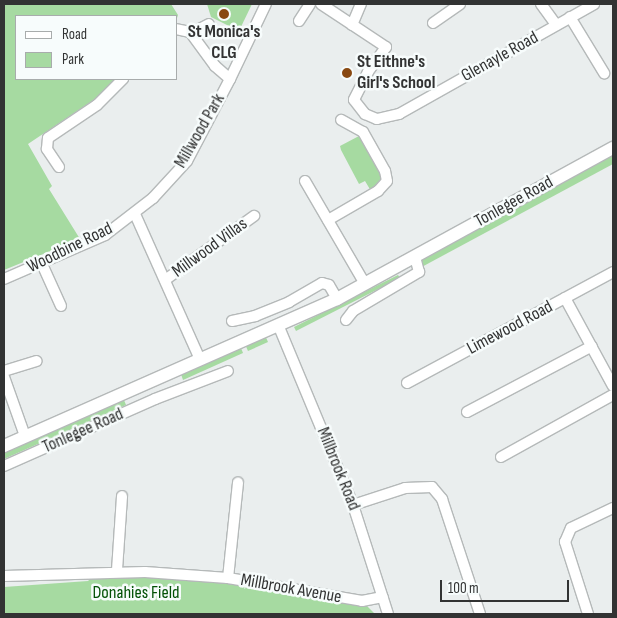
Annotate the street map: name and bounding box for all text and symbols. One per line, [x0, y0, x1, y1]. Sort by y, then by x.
marker: St Monica's CLG [218, 8, 230, 20]
legend [15, 15, 178, 80]
place label: St Monica's CLG [188, 22, 260, 64]
text: Road [62, 25, 87, 44]
street label: Glenayle Road [458, 27, 542, 87]
text: Park [62, 50, 84, 69]
place label: St Eithne's Girl's School [357, 52, 435, 94]
marker: St Eithne's Girl's School [341, 67, 353, 79]
street label: Millwood Park [170, 90, 230, 172]
street label: Tonlegee Road [471, 172, 557, 232]
street label: Millwood Villas [168, 214, 252, 282]
street label: Woodbine Road [24, 218, 116, 278]
street label: Limewood Road [463, 296, 557, 360]
street label: Tonlegee Road [39, 404, 127, 458]
street label: Millbrook Road [312, 424, 364, 514]
street label: Millbrook Avenue [239, 570, 343, 608]
scale bar [442, 570, 571, 602]
text: 100 m [448, 579, 479, 598]
park label: Donahies Field [92, 582, 180, 604]

